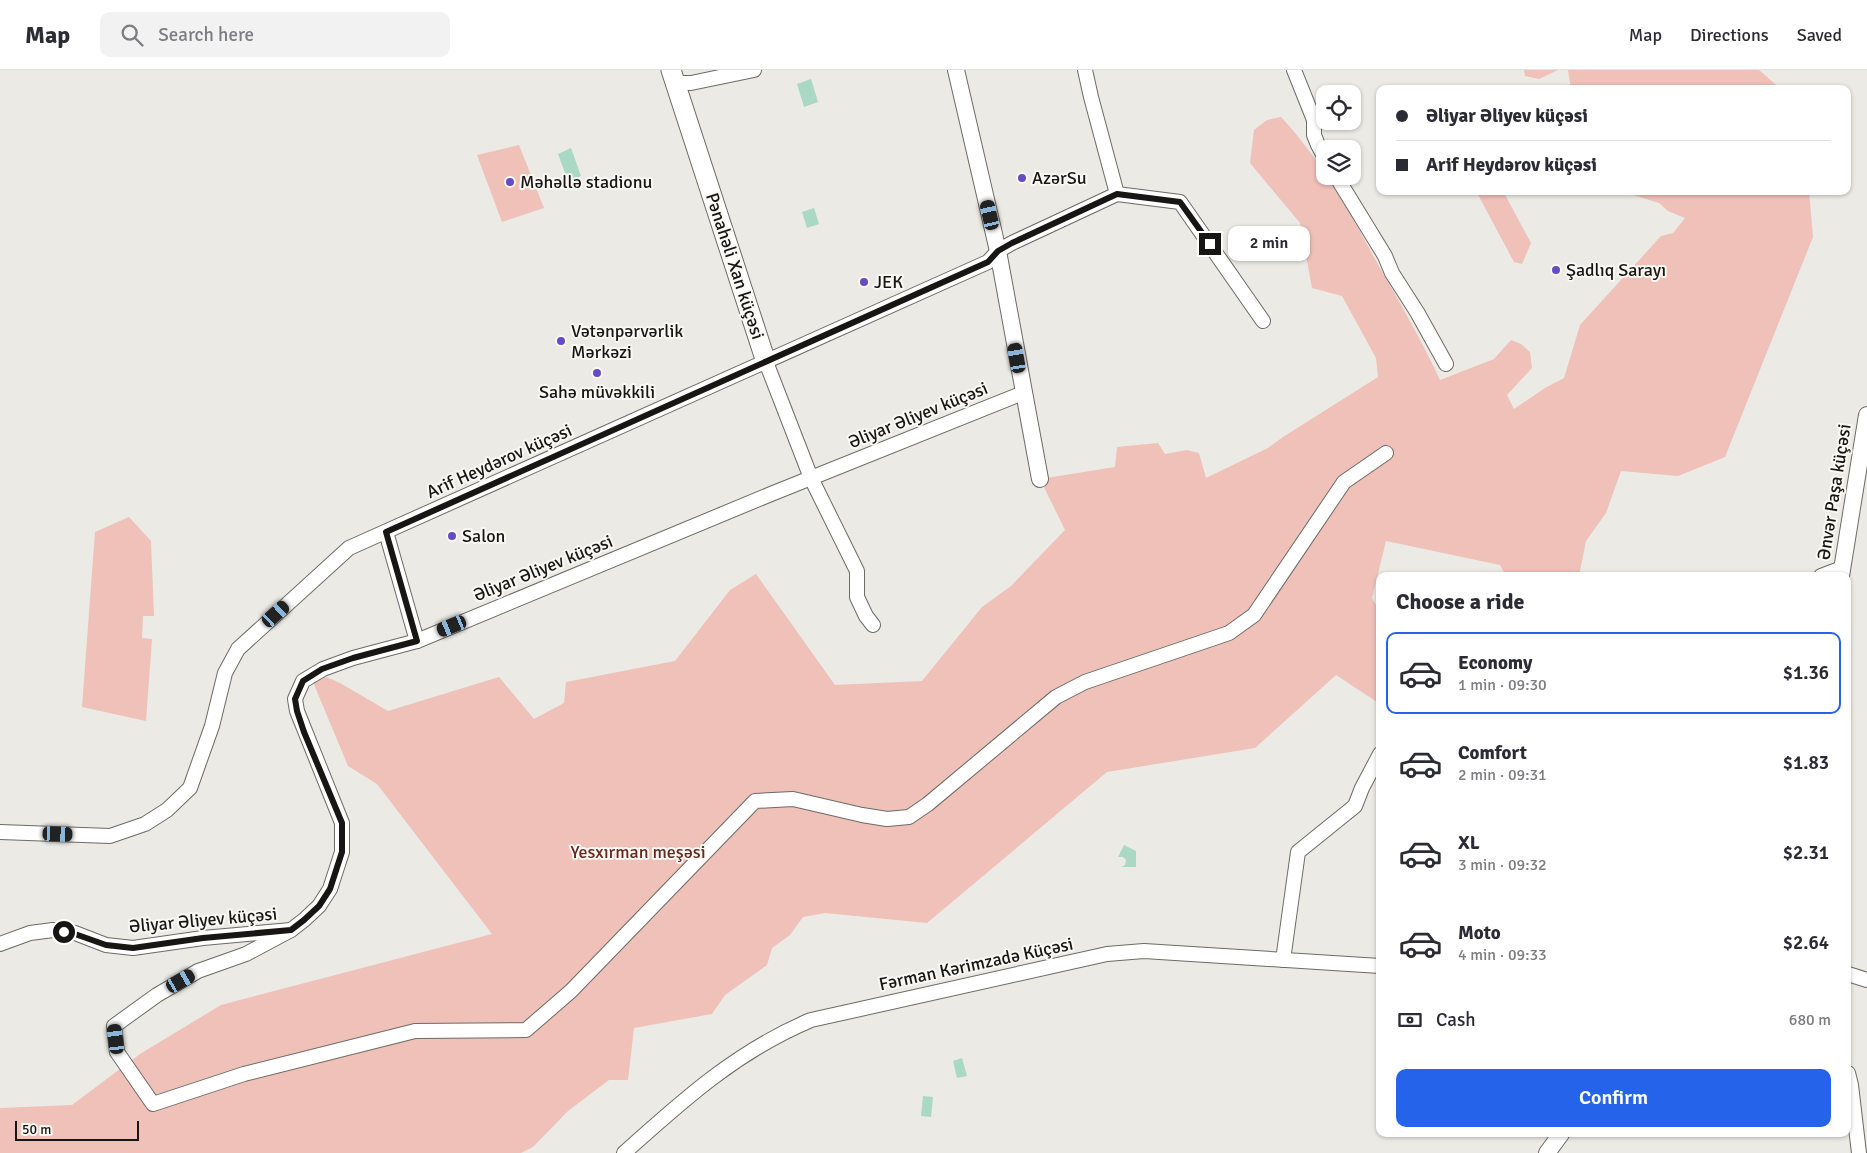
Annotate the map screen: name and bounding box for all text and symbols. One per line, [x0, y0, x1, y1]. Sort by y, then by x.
search box [100, 12, 450, 57]
text: Map [25, 20, 70, 50]
icon: search [118, 21, 146, 49]
text: Search here [158, 23, 254, 47]
text: Map [1629, 24, 1662, 46]
text: Directions [1690, 24, 1769, 46]
text: Saved [1797, 24, 1842, 46]
map controls [1316, 85, 1361, 185]
button: locate [1316, 85, 1361, 130]
text: Əliyar Əliyev küçəsi [1426, 104, 1588, 128]
button: layers [1316, 140, 1361, 185]
text: Arif Heydərov küçəsi [1426, 153, 1597, 177]
place label: AzərSu [1032, 167, 1087, 189]
place label: Məhəllə stadionu [520, 171, 652, 193]
marker: AzərSu [1016, 172, 1028, 184]
marker: Məhəllə stadionu [504, 176, 516, 188]
street label: Pənahəli Xan küçəsi [701, 190, 769, 342]
car [979, 199, 1000, 231]
callout: 2 min [1228, 226, 1310, 262]
route end [1199, 233, 1221, 255]
text: 2 min [1250, 233, 1288, 253]
place label: Şadlıq Sarayı [1566, 259, 1666, 281]
marker: Şadlıq Sarayı [1550, 264, 1562, 276]
place label: JEK [874, 271, 903, 293]
marker: JEK [858, 276, 870, 288]
place label: Vətənpərvərlik Mərkəzi [571, 320, 683, 363]
marker: Vətənpərvərlik Mərkəzi [555, 335, 567, 347]
car [1007, 342, 1026, 374]
marker: Sahə müvəkkili [591, 367, 603, 379]
street label: Əliyar Əliyev küçəsi [845, 377, 991, 453]
place label: Sahə müvəkkili [539, 381, 655, 403]
street label: Arif Heydərov küçəsi [423, 419, 575, 503]
street label: Ənvər Paşa küçəsi [1812, 422, 1856, 562]
place label: Salon [462, 525, 505, 547]
marker: Salon [446, 530, 458, 542]
street label: Əliyar Əliyev küçəsi [470, 530, 616, 606]
text: Choose a ride [1396, 588, 1524, 615]
car [259, 598, 292, 630]
car [435, 613, 468, 639]
icon: car [1398, 651, 1443, 696]
text: Economy [1458, 651, 1532, 675]
text: $1.36 [1783, 661, 1829, 685]
text: 1 min · 09:30 [1458, 675, 1547, 695]
icon: car [1398, 741, 1443, 786]
text: Comfort [1458, 741, 1527, 765]
text: $1.83 [1783, 751, 1829, 775]
text: 2 min · 09:31 [1458, 765, 1547, 785]
car [42, 826, 73, 842]
icon: car [1398, 831, 1443, 876]
text: XL [1458, 831, 1480, 855]
park label: Yesxırman meşəsi [570, 841, 706, 863]
text: $2.31 [1783, 841, 1829, 865]
text: 3 min · 09:32 [1458, 855, 1547, 875]
street label: Əliyar Əliyev küçəsi [128, 903, 278, 937]
route start [53, 921, 75, 943]
icon: car [1398, 921, 1443, 966]
text: Moto [1458, 921, 1501, 945]
text: $2.64 [1783, 931, 1829, 955]
street label: Fərman Kərimzadə Küçəsi [877, 933, 1075, 995]
text: 4 min · 09:33 [1458, 945, 1547, 965]
car [164, 967, 197, 995]
icon: cash [1396, 1006, 1424, 1034]
text: Cash [1436, 1008, 1476, 1032]
text: 680 m [1789, 1010, 1831, 1030]
car [106, 1023, 125, 1055]
button: Confirm [1396, 1069, 1831, 1127]
scale bar [15, 1118, 139, 1141]
text: 50 m [22, 1121, 51, 1138]

